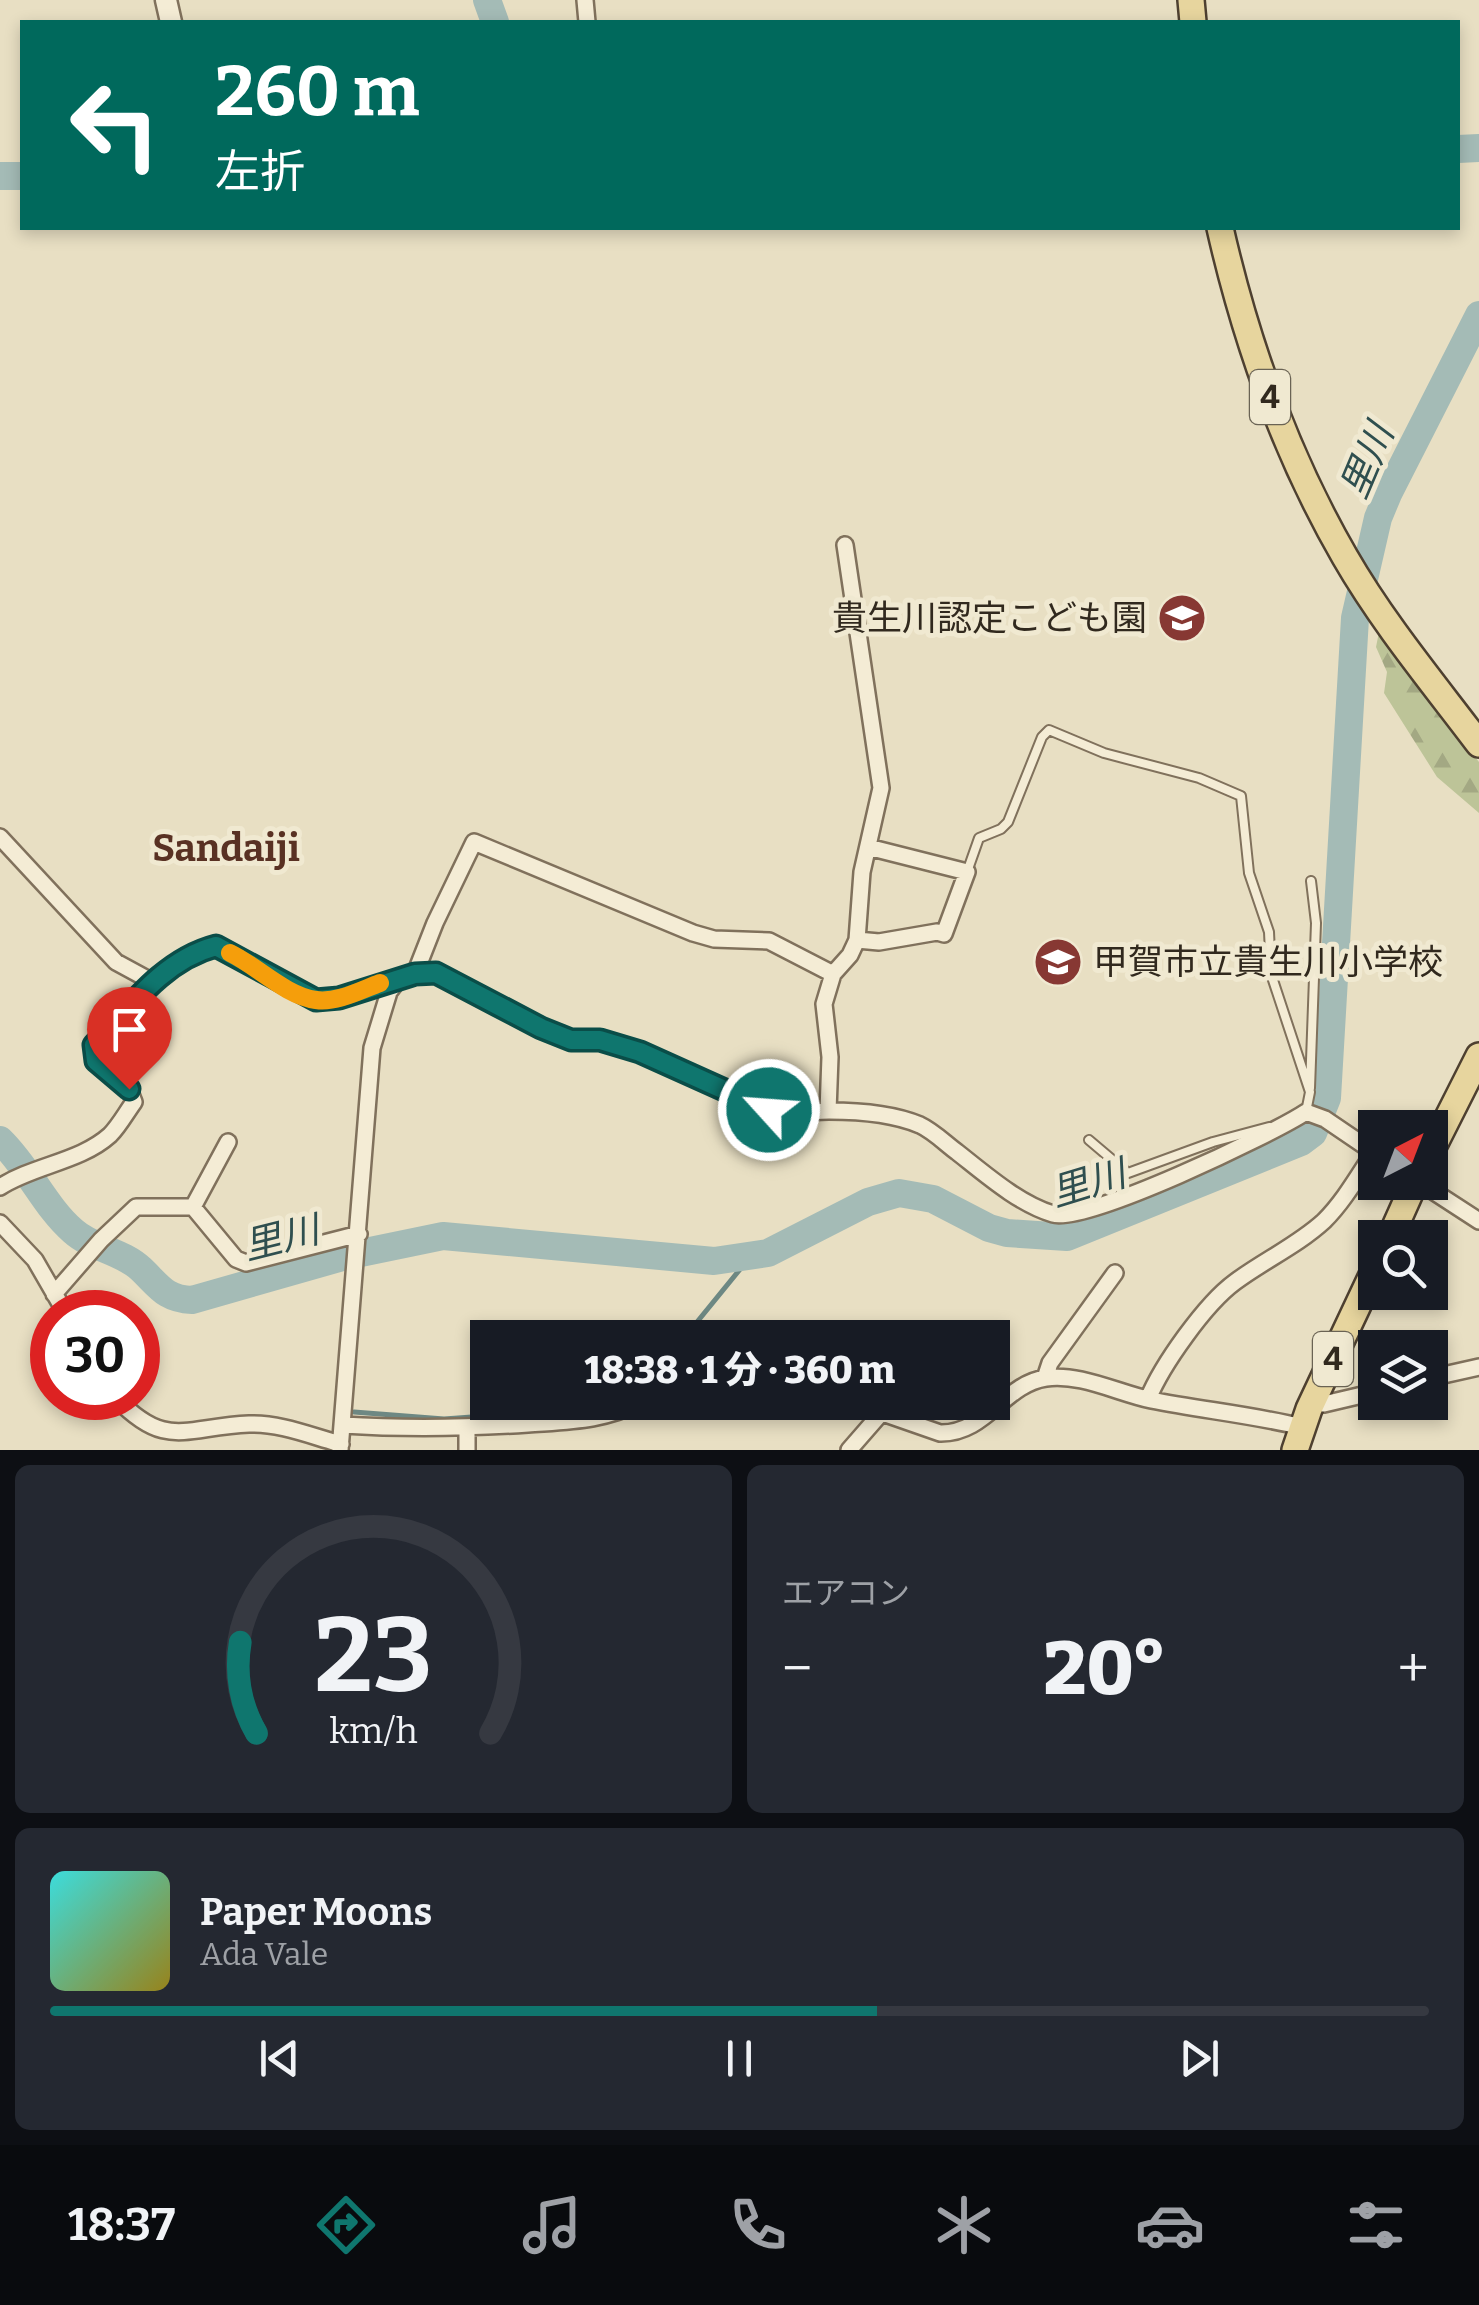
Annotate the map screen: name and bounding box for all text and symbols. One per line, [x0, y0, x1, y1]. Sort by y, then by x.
text: 260 m [215, 50, 420, 134]
icon: left [50, 60, 180, 190]
text: 左折 [215, 145, 305, 199]
road number: 4 [1250, 370, 1290, 424]
water label: 里川 [1331, 413, 1405, 505]
school or university icon: 貴生川認定こども園 [1156, 592, 1208, 644]
place label: 貴生川認定こども園 [832, 597, 1147, 639]
district label: Sandaiji [152, 825, 300, 871]
school or university icon: 甲賀市立貴生川小学校 [1032, 936, 1084, 988]
place label: 甲賀市立貴生川小学校 [1093, 941, 1443, 983]
pin [87, 987, 172, 1090]
icon: arrive [102, 1002, 157, 1057]
position arrow [717, 1058, 821, 1162]
north arrow [1358, 1110, 1448, 1200]
map controls [1358, 1110, 1448, 1420]
water label: 里川 [1045, 1149, 1135, 1216]
water label: 里川 [239, 1206, 327, 1270]
button: search [1358, 1220, 1448, 1310]
speed limit sign: 30 [30, 1290, 160, 1420]
button: layers [1358, 1330, 1448, 1420]
road number: 4 [1313, 1332, 1353, 1386]
text: 18:38 · 1 分 · 360 m [585, 1347, 895, 1393]
text: エアコン [782, 1574, 910, 1612]
text: 23 [314, 1594, 433, 1719]
text: 20° [1044, 1624, 1166, 1714]
text: − [782, 1636, 812, 1702]
text: + [1398, 1636, 1429, 1702]
text: km/h [329, 1710, 418, 1752]
text: Paper Moons [200, 1889, 432, 1935]
text: Ada Vale [200, 1935, 328, 1973]
icon: previous [252, 2031, 307, 2086]
icon: pause [712, 2031, 767, 2086]
icon: next [1172, 2031, 1227, 2086]
icon: directions [311, 2190, 381, 2260]
icon: music [517, 2190, 587, 2260]
icon: phone [723, 2190, 793, 2260]
icon: climate [929, 2190, 999, 2260]
icon: car [1135, 2190, 1205, 2260]
icon: filters [1341, 2190, 1411, 2260]
text: 18:37 [68, 2198, 175, 2252]

